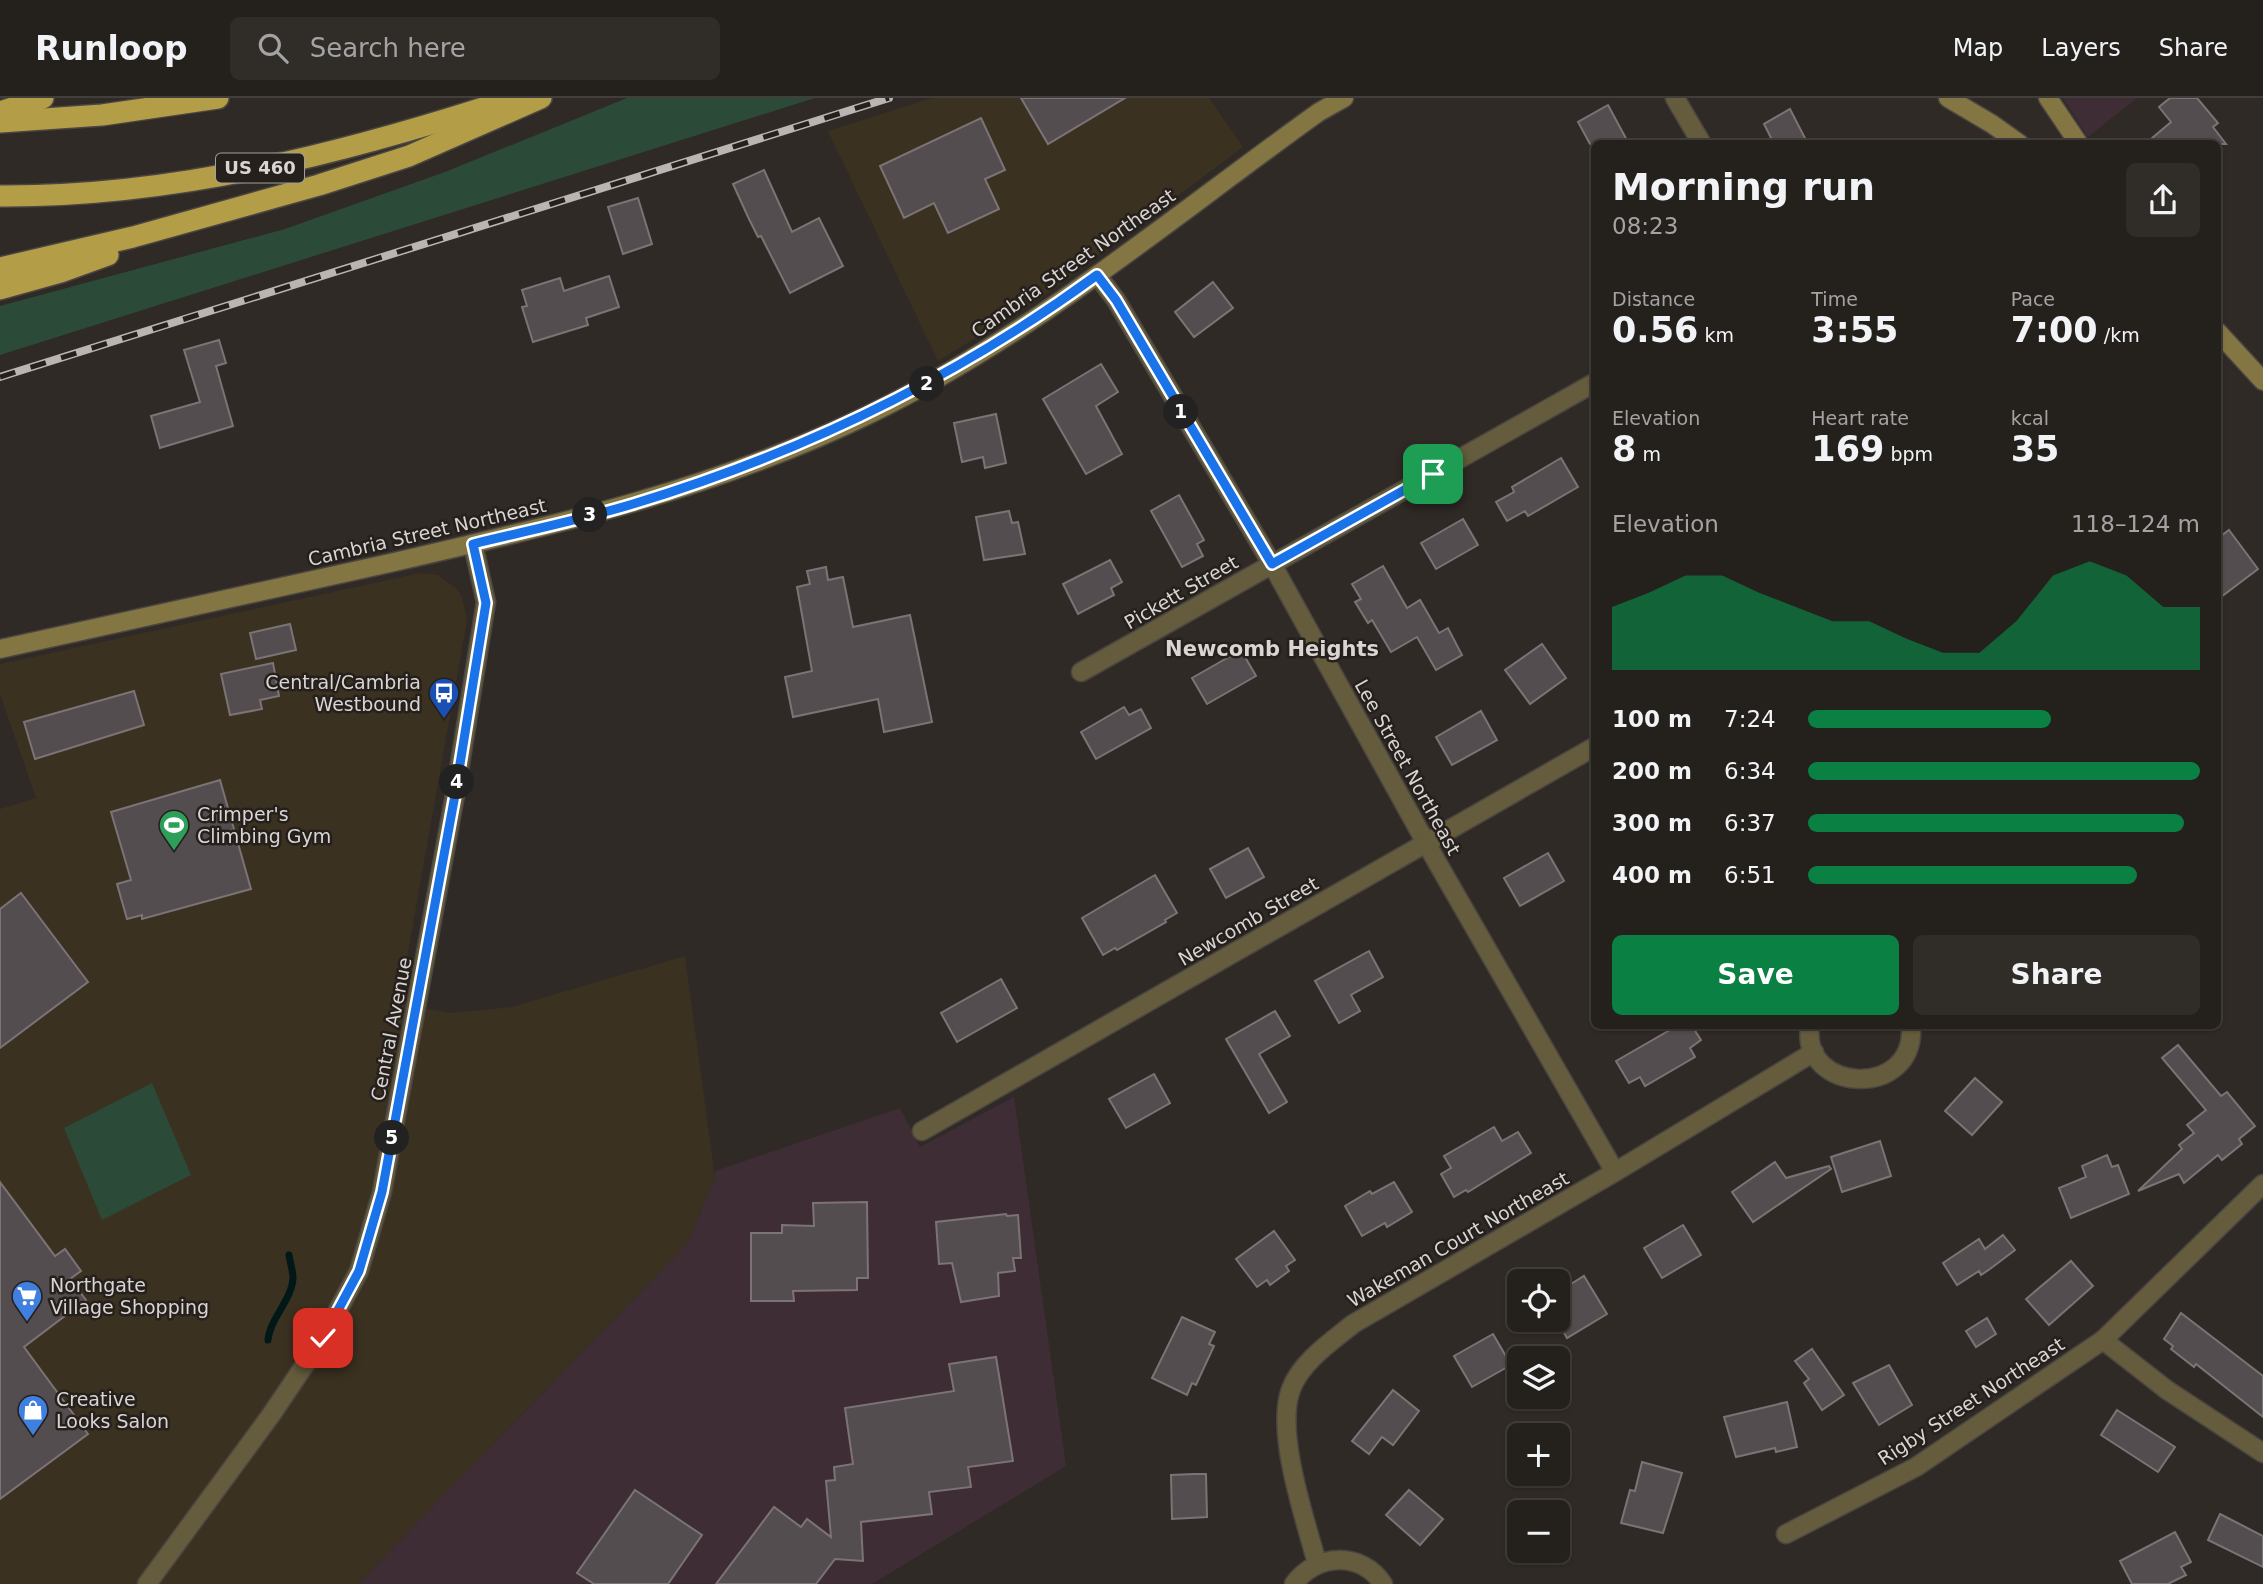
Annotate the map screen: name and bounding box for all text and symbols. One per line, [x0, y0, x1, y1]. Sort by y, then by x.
search box [230, 17, 720, 80]
text: Runloop [35, 29, 188, 68]
icon: search [254, 29, 292, 67]
text: Search here [310, 33, 466, 63]
text: Map [1953, 34, 2003, 62]
text: Layers [2041, 34, 2121, 62]
text: Share [2159, 34, 2228, 62]
road number: US 460 [216, 154, 304, 182]
button: share [2126, 163, 2200, 237]
text: Morning run [1612, 165, 1875, 209]
street label: Cambria Street Northeast [967, 184, 1179, 342]
text: 08:23 [1612, 213, 1678, 239]
text: Distance [1612, 288, 1695, 310]
text: Time [1811, 288, 1858, 310]
text: Pace [2011, 288, 2055, 310]
text: 0.56 [1612, 310, 1698, 350]
text: 3:55 [1811, 310, 1898, 350]
text: 7:00 [2011, 310, 2098, 350]
text: km [1698, 324, 1734, 346]
text: /km [2098, 324, 2140, 346]
pin: 2 [909, 366, 944, 402]
text: 2 [920, 372, 933, 394]
pin: 1 [1164, 394, 1198, 430]
text: 1 [1174, 400, 1187, 422]
text: Elevation [1612, 407, 1700, 429]
text: Heart rate [1811, 407, 1909, 429]
text: kcal [2011, 407, 2049, 429]
text: 8 [1612, 429, 1636, 469]
text: 169 [1811, 429, 1884, 469]
text: 35 [2011, 429, 2059, 469]
text: m [1636, 443, 1661, 465]
text: bpm [1884, 443, 1933, 465]
pin [1403, 444, 1463, 504]
icon: arrive [1414, 455, 1452, 493]
street label: Cambria Street Northeast [306, 494, 548, 570]
pin: 3 [572, 498, 608, 532]
text: 3 [583, 503, 596, 525]
text: Elevation [1612, 511, 1719, 537]
text: 118–124 m [2071, 511, 2200, 537]
street label: Pickett Street [1120, 551, 1242, 633]
district label: Newcomb Heights [1165, 637, 1379, 661]
place label: Central/Cambria Westbound [265, 671, 421, 715]
street label: Lee Street Northeast [1351, 675, 1465, 859]
bus stop icon: Central/Cambria Westbound [427, 676, 461, 720]
text: 100 m [1612, 706, 1692, 732]
text: 7:24 [1724, 706, 1776, 732]
text: 200 m [1612, 758, 1692, 784]
text: 6:34 [1724, 758, 1776, 784]
pin: 4 [440, 764, 475, 800]
text: 4 [450, 770, 463, 792]
place label: Crimper's Climbing Gym [197, 803, 331, 847]
sports icon: Crimper's Climbing Gym [157, 808, 191, 852]
text: 300 m [1612, 810, 1692, 836]
text: 6:37 [1724, 810, 1776, 836]
text: 400 m [1612, 862, 1692, 888]
text: 6:51 [1724, 862, 1776, 888]
street label: Newcomb Street [1174, 872, 1322, 970]
button: Save [1612, 935, 1899, 1015]
button: Share [1913, 935, 2200, 1015]
street label: Central Avenue [366, 955, 416, 1103]
pin: 5 [374, 1121, 410, 1156]
text: 5 [385, 1126, 398, 1148]
street label: Wakeman Court Northeast [1344, 1167, 1572, 1311]
map controls [1507, 1269, 1570, 1563]
button: locate [1507, 1269, 1570, 1332]
place label: Northgate Village Shopping [50, 1274, 209, 1318]
supermarket icon: Northgate Village Shopping [10, 1279, 44, 1323]
pin [293, 1308, 353, 1368]
icon: check [304, 1319, 342, 1357]
street label: Rigby Street Northeast [1874, 1333, 2068, 1469]
button: layers [1507, 1346, 1570, 1409]
place label: Creative Looks Salon [56, 1388, 169, 1432]
shop icon: Creative Looks Salon [16, 1393, 50, 1437]
button: + [1507, 1423, 1570, 1486]
button: − [1507, 1500, 1570, 1563]

